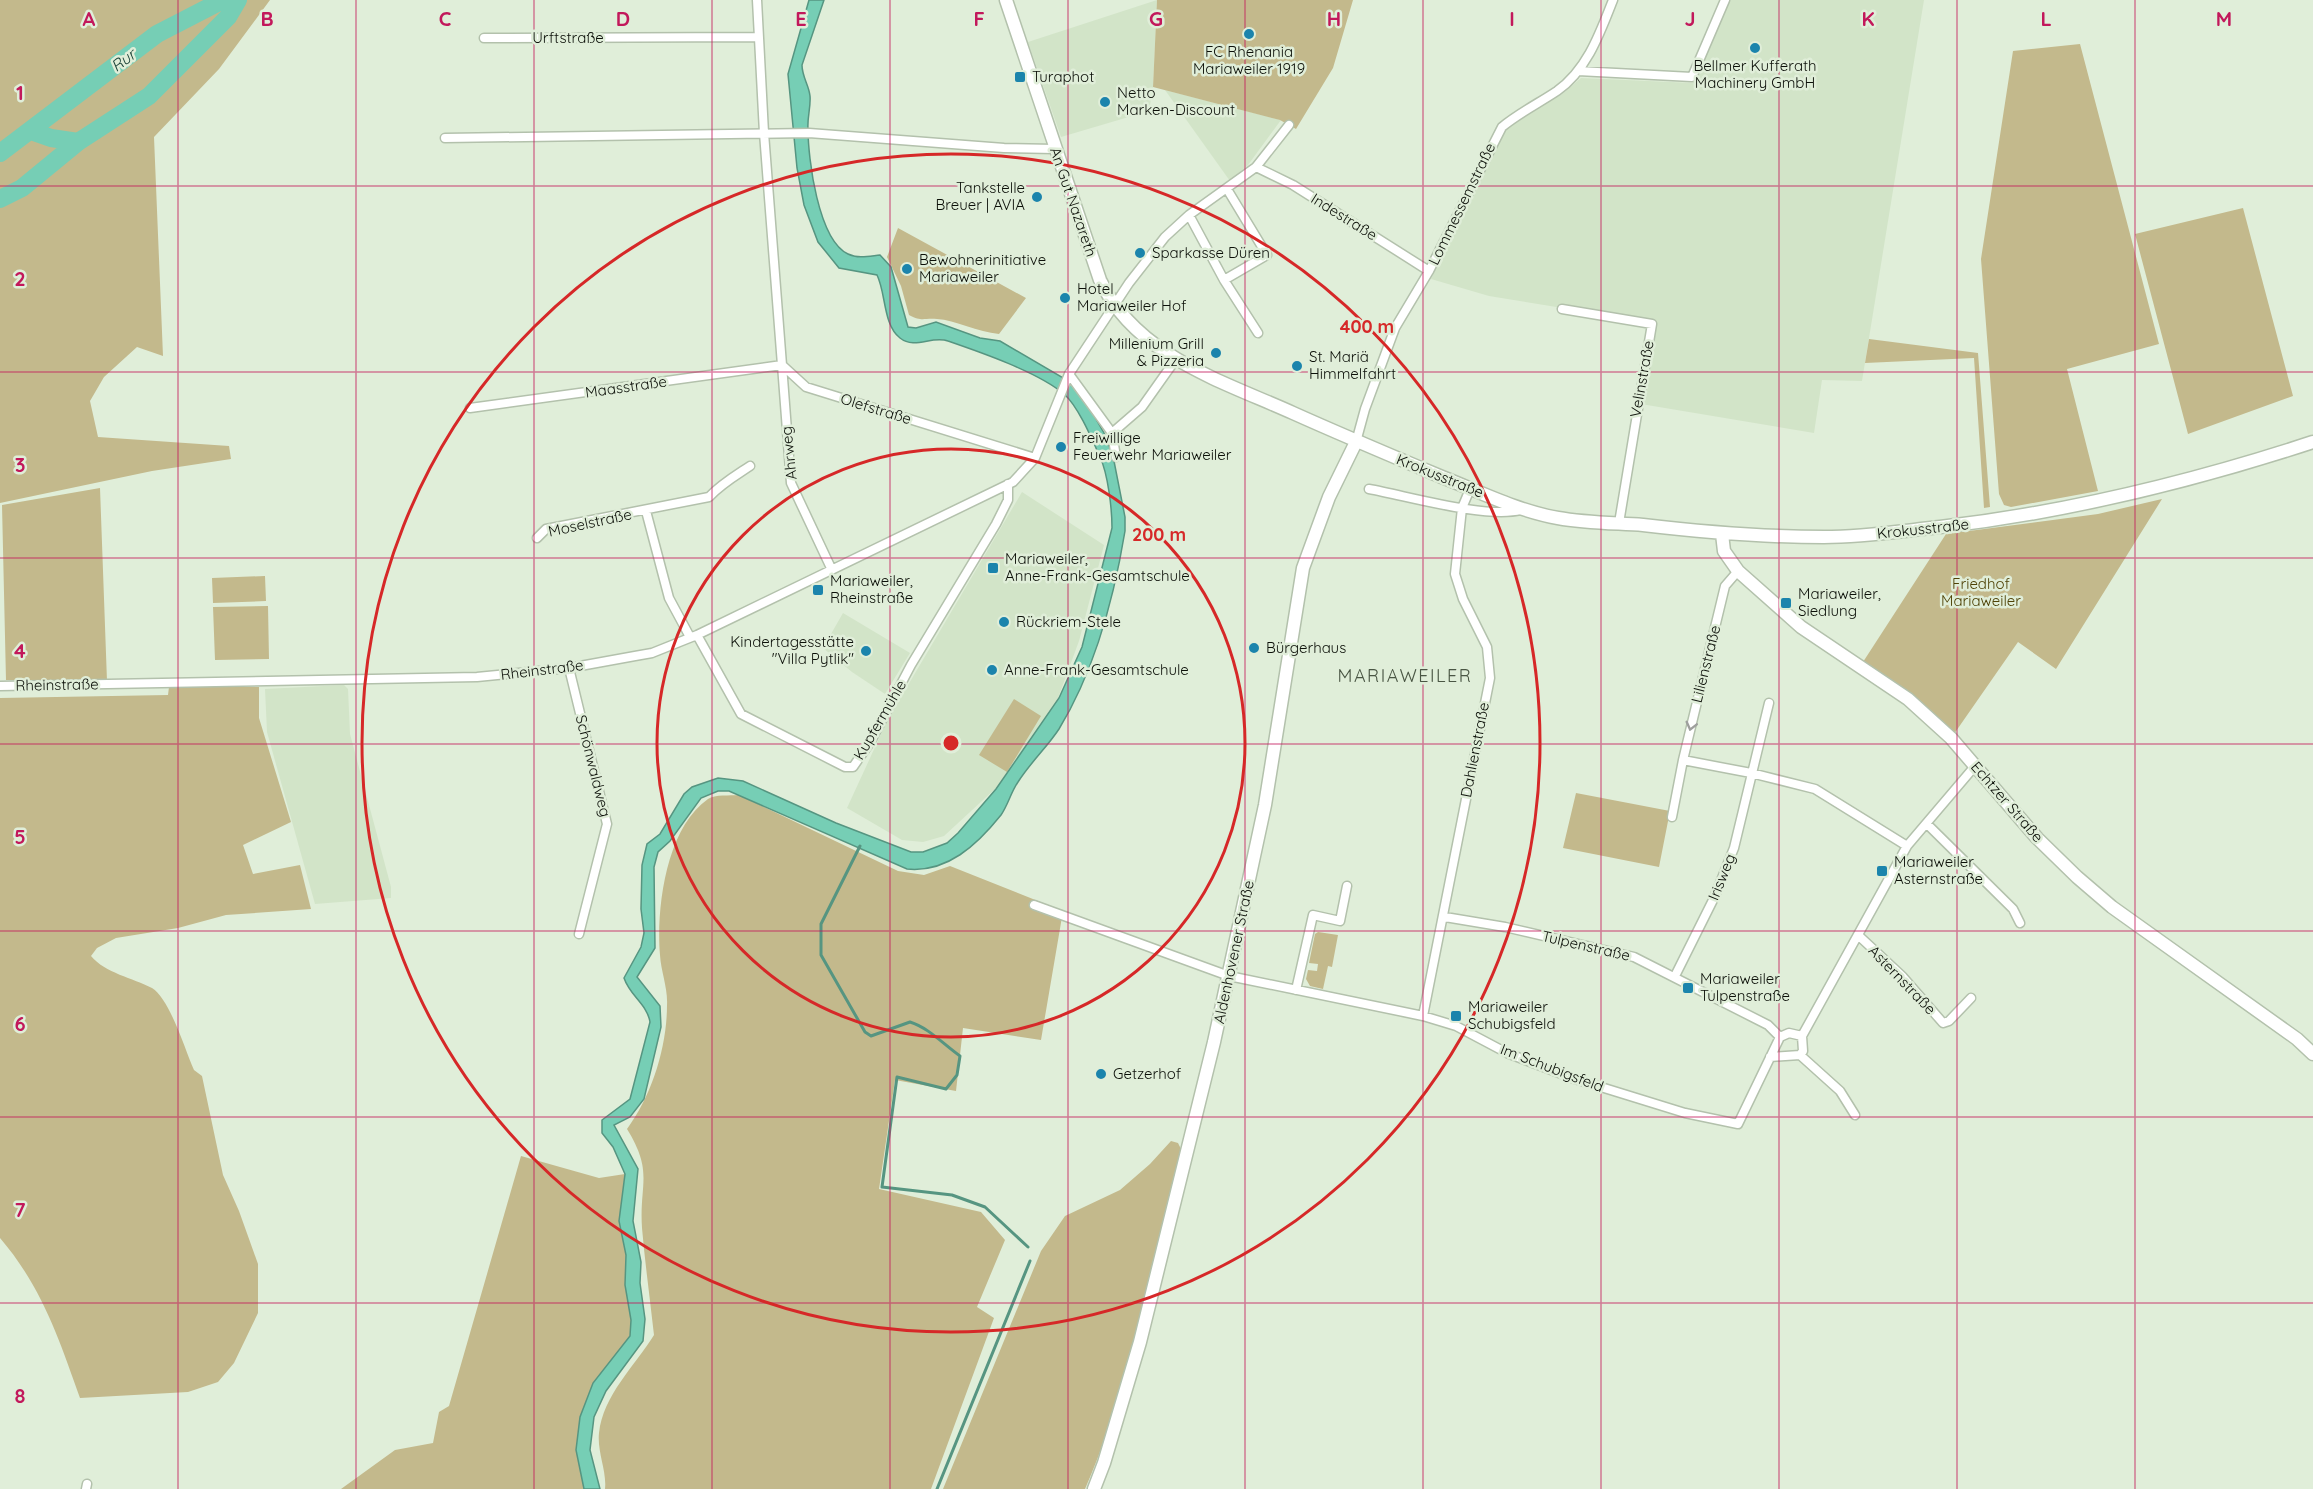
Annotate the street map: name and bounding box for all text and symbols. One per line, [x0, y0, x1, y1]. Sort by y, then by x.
text: A [83, 6, 96, 31]
text: B [260, 6, 274, 31]
text: C [439, 6, 452, 31]
text: D [616, 6, 630, 31]
text: E [795, 6, 807, 31]
text: F [973, 6, 985, 31]
text: G [1149, 6, 1163, 31]
text: H [1327, 6, 1341, 31]
text: I [1509, 6, 1515, 31]
text: J [1684, 6, 1696, 31]
text: K [1861, 6, 1875, 31]
text: L [2040, 6, 2052, 31]
text: M [2216, 6, 2232, 31]
marker: FC Rhenania Mariaweiler 1919 [1242, 27, 1256, 41]
street label: Urftstraße [532, 28, 604, 47]
marker: Bellmer Kufferath Machinery GmbH [1748, 41, 1762, 55]
place label: FC Rhenania Mariaweiler 1919 [1193, 42, 1305, 78]
water label: Rur [107, 43, 141, 76]
place label: Bellmer Kufferath Machinery GmbH [1693, 56, 1817, 92]
place label: Turaphot [1032, 67, 1094, 86]
marker: Turaphot [1013, 70, 1027, 84]
text: 1 [16, 80, 24, 105]
place label: Netto Marken-Discount [1117, 83, 1235, 119]
marker: Netto Marken-Discount [1098, 95, 1112, 109]
street label: Lommessemstraße [1424, 140, 1499, 268]
street label: An Gut Nazareth [1046, 145, 1101, 259]
place label: Tankstelle Breuer | AVIA [936, 178, 1025, 214]
street label: Indestraße [1308, 189, 1381, 244]
marker: Tankstelle Breuer | AVIA [1030, 190, 1044, 204]
place label: Sparkasse Düren [1152, 243, 1270, 262]
marker: Sparkasse Düren [1133, 246, 1147, 260]
place label: Bewohnerinitiative Mariaweiler [919, 250, 1046, 286]
marker: Bewohnerinitiative Mariaweiler [900, 262, 914, 276]
text: 2 [14, 266, 26, 291]
place label: Hotel Mariaweiler Hof [1077, 279, 1187, 315]
marker: Hotel Mariaweiler Hof [1058, 291, 1072, 305]
text: 400 m [1340, 315, 1394, 338]
place label: Millenium Grill & Pizzeria [1109, 334, 1204, 370]
street label: Velinstraße [1625, 339, 1658, 419]
marker: Millenium Grill & Pizzeria [1209, 346, 1223, 360]
place label: St. Mariä Himmelfahrt [1309, 347, 1396, 383]
marker: St. Mariä Himmelfahrt [1290, 359, 1304, 373]
street label: Maasstraße [584, 371, 668, 402]
street label: Olefstraße [838, 389, 914, 428]
street label: Ahrweg [776, 425, 801, 481]
place label: Freiwillige Feuerwehr Mariaweiler [1073, 428, 1232, 464]
marker: Freiwillige Feuerwehr Mariaweiler [1054, 440, 1068, 454]
street label: Krokusstraße [1394, 449, 1487, 502]
text: 3 [15, 452, 25, 477]
street label: Moselstraße [546, 504, 633, 541]
street label: Krokusstraße [1876, 514, 1970, 543]
text: 200 m [1132, 523, 1186, 546]
place label: Mariaweiler, Anne-Frank-Gesamtschule [1005, 549, 1190, 585]
marker: Mariaweiler, Anne-Frank-Gesamtschule [986, 561, 1000, 575]
place label: Mariaweiler, Rheinstraße [830, 571, 913, 607]
park label: Friedhof Mariaweiler [1941, 574, 2021, 610]
marker: Mariaweiler, Rheinstraße [811, 583, 825, 597]
place label: Mariaweiler, Siedlung [1798, 584, 1881, 620]
marker: Mariaweiler, Siedlung [1779, 596, 1793, 610]
place label: Rückriem-Stele [1016, 612, 1121, 631]
marker: Rückriem-Stele [997, 615, 1011, 629]
street label: Lilienstraße [1687, 623, 1724, 705]
place label: Kindertagesstätte "Villa Pytlik" [730, 632, 854, 668]
text: 4 [14, 638, 26, 663]
place label: Bürgerhaus [1266, 638, 1346, 657]
marker: Bürgerhaus [1247, 641, 1261, 655]
marker: Kindertagesstätte "Villa Pytlik" [859, 644, 873, 658]
street label: Rheinstraße [499, 655, 584, 684]
place label: Anne-Frank-Gesamtschule [1004, 660, 1189, 679]
marker: Anne-Frank-Gesamtschule [985, 663, 999, 677]
district label: MARIAWEILER [1338, 664, 1472, 687]
street label: Rheinstraße [15, 674, 99, 695]
street label: Kupfermühle [849, 676, 910, 763]
street label: Dahlienstraße [1456, 701, 1493, 799]
street label: Schönwaldweg [572, 713, 615, 819]
one-way arrow [1686, 721, 1699, 731]
centre of rings [941, 733, 961, 753]
street label: Echtzer Straße [1967, 757, 2048, 846]
text: 5 [14, 824, 26, 849]
street label: Irisweg [1704, 851, 1739, 903]
place label: Mariaweiler Asternstraße [1894, 852, 1983, 888]
marker: Mariaweiler Asternstraße [1875, 864, 1889, 878]
street label: Aldenhovener Straße [1209, 879, 1258, 1025]
street label: Tulpenstraße [1540, 926, 1632, 965]
street label: Asternstraße [1865, 941, 1940, 1018]
place label: Mariaweiler Tulpenstraße [1700, 969, 1790, 1005]
marker: Mariaweiler Tulpenstraße [1681, 981, 1695, 995]
place label: Mariaweiler Schubigsfeld [1468, 997, 1556, 1033]
marker: Mariaweiler Schubigsfeld [1449, 1009, 1463, 1023]
text: 6 [14, 1011, 26, 1036]
street label: Im Schubigsfeld [1498, 1039, 1606, 1096]
place label: Getzerhof [1113, 1064, 1182, 1083]
marker: Getzerhof [1094, 1067, 1108, 1081]
text: 7 [15, 1197, 26, 1222]
text: 8 [15, 1383, 26, 1408]

